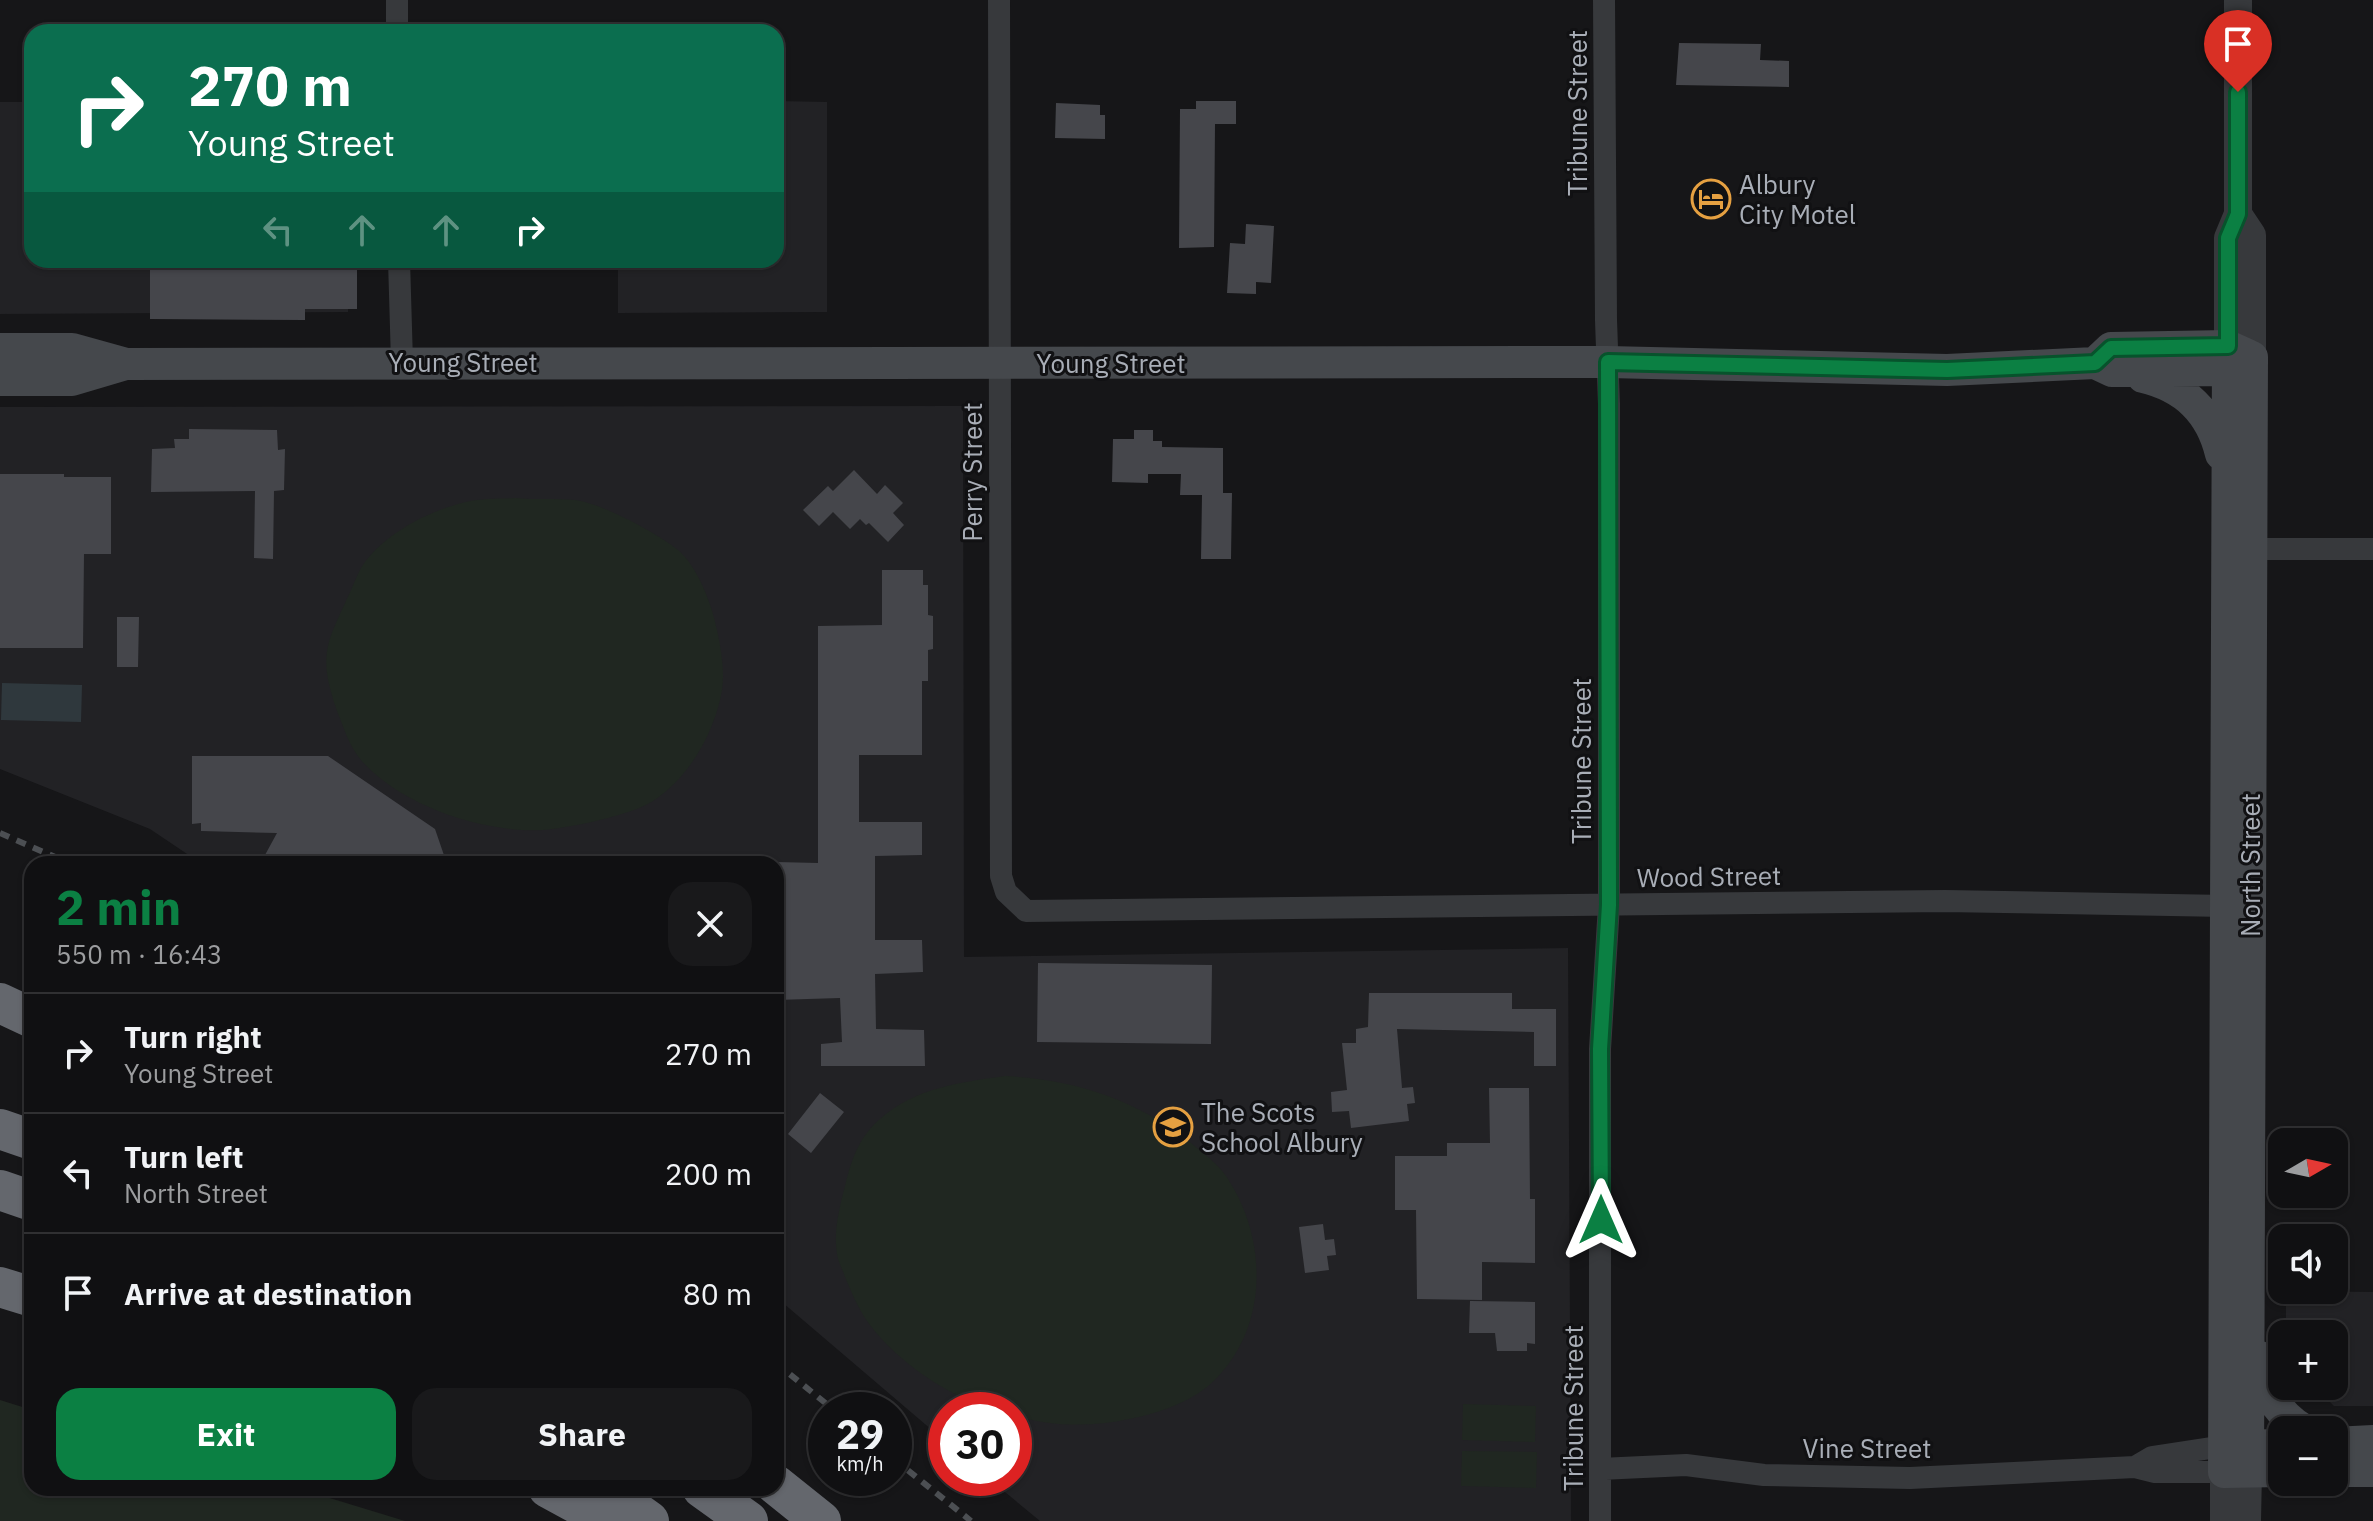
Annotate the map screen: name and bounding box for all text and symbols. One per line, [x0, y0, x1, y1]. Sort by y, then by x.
pin [2204, 10, 2272, 92]
icon: arrive [2216, 22, 2260, 66]
street label: Tribune Street [1560, 30, 1594, 196]
text: 270 m [188, 49, 352, 121]
icon: right [56, 56, 160, 160]
text: Young Street [188, 119, 395, 166]
place label: Albury City Motel [1739, 167, 1856, 231]
hotel icon: Albury City Motel [1690, 178, 1732, 220]
icon: left [256, 208, 300, 252]
icon: ahead [340, 208, 384, 252]
icon: ahead [424, 208, 468, 252]
icon: right [508, 208, 552, 252]
street label: Young Street [388, 345, 538, 379]
street label: Young Street [1036, 346, 1186, 380]
street label: Perry Street [955, 402, 989, 542]
street label: Tribune Street [1564, 678, 1598, 844]
street label: North Street [2233, 793, 2267, 937]
street label: Wood Street [1636, 858, 1782, 894]
text: 2 min [56, 876, 181, 938]
button: close [668, 882, 752, 966]
text: 550 m · 16:43 [56, 937, 222, 971]
text: Turn right [124, 1017, 262, 1056]
icon: right [56, 1031, 100, 1075]
text: 270 m [665, 1034, 752, 1073]
text: Young Street [124, 1056, 273, 1090]
place label: The Scots School Albury [1201, 1095, 1363, 1159]
school or university icon: The Scots School Albury [1152, 1106, 1194, 1148]
north arrow [2268, 1128, 2348, 1208]
map controls [2268, 1128, 2348, 1496]
text: Turn left [124, 1137, 243, 1176]
icon: left [56, 1151, 100, 1195]
text: 200 m [665, 1154, 752, 1193]
text: North Street [124, 1176, 268, 1210]
position arrow [1559, 1178, 1643, 1262]
button: sound [2268, 1224, 2348, 1304]
icon: arrive [56, 1271, 100, 1315]
text: Arrive at destination [124, 1274, 412, 1313]
text: 80 m [683, 1274, 752, 1313]
button: + [2268, 1320, 2348, 1400]
street label: Tribune Street [1556, 1325, 1590, 1491]
button: Exit [56, 1388, 396, 1480]
button: Share [412, 1388, 752, 1480]
speed limit sign: 30 [928, 1392, 1032, 1496]
text: 29 [836, 1408, 884, 1460]
button: − [2268, 1416, 2348, 1496]
street label: Vine Street [1803, 1431, 1931, 1465]
text: km/h [836, 1450, 884, 1477]

